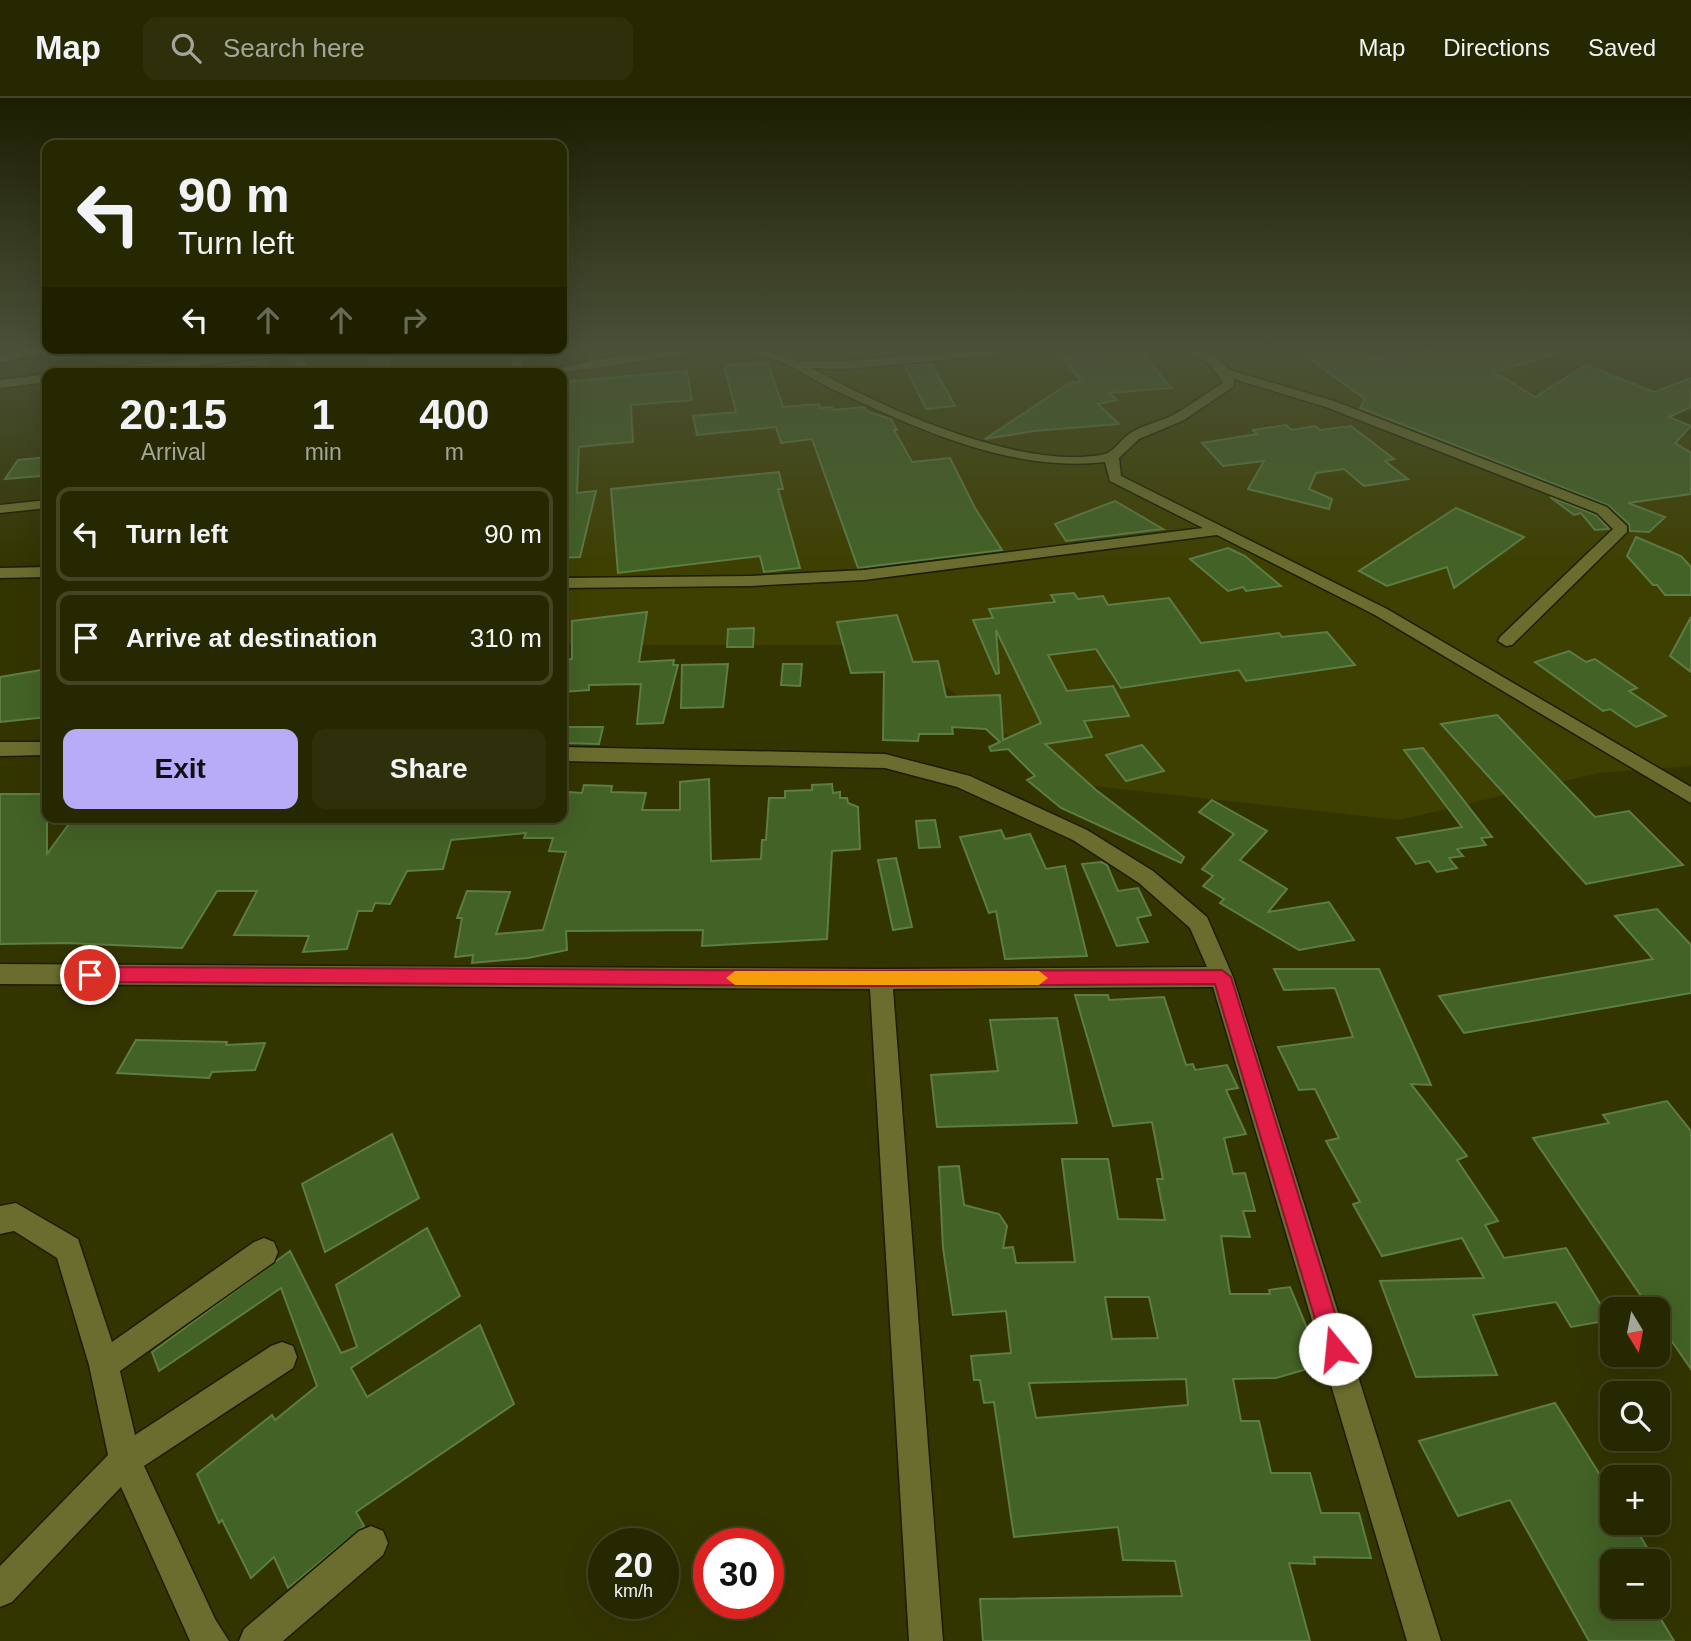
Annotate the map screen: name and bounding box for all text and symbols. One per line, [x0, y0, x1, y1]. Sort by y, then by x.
search box [143, 17, 633, 80]
text: Map [35, 29, 101, 66]
icon: search [167, 29, 205, 67]
text: Search here [223, 33, 365, 63]
text: Map [1359, 34, 1405, 61]
text: Directions [1443, 34, 1550, 61]
text: Saved [1588, 34, 1656, 61]
icon: left [63, 168, 154, 259]
text: 90 m [178, 168, 290, 222]
text: Turn left [178, 225, 294, 261]
icon: left [176, 301, 214, 339]
icon: ahead [249, 301, 287, 339]
icon: ahead [322, 301, 360, 339]
icon: right [395, 301, 433, 339]
text: 20:15 [120, 391, 227, 438]
text: 1 [311, 391, 335, 438]
text: 400 [419, 391, 489, 438]
text: Arrival [141, 439, 206, 465]
text: min [305, 439, 342, 465]
text: m [445, 439, 464, 465]
icon: left [67, 515, 105, 553]
text: Turn left [126, 519, 228, 549]
text: 90 m [484, 519, 542, 549]
icon: arrive [67, 619, 105, 657]
text: Arrive at destination [126, 623, 377, 653]
text: 310 m [470, 623, 542, 653]
button: Exit [63, 729, 298, 809]
button: Share [312, 729, 546, 809]
pin [60, 945, 120, 1005]
icon: arrive [71, 956, 109, 994]
north arrow [1600, 1297, 1670, 1367]
map controls [1600, 1297, 1670, 1619]
position arrow [1298, 1312, 1372, 1386]
button: search [1600, 1381, 1670, 1451]
button: + [1600, 1465, 1670, 1535]
speed limit sign: 30 [693, 1528, 784, 1619]
text: 20 [614, 1545, 653, 1584]
button: − [1600, 1549, 1670, 1619]
text: km/h [614, 1581, 653, 1601]

